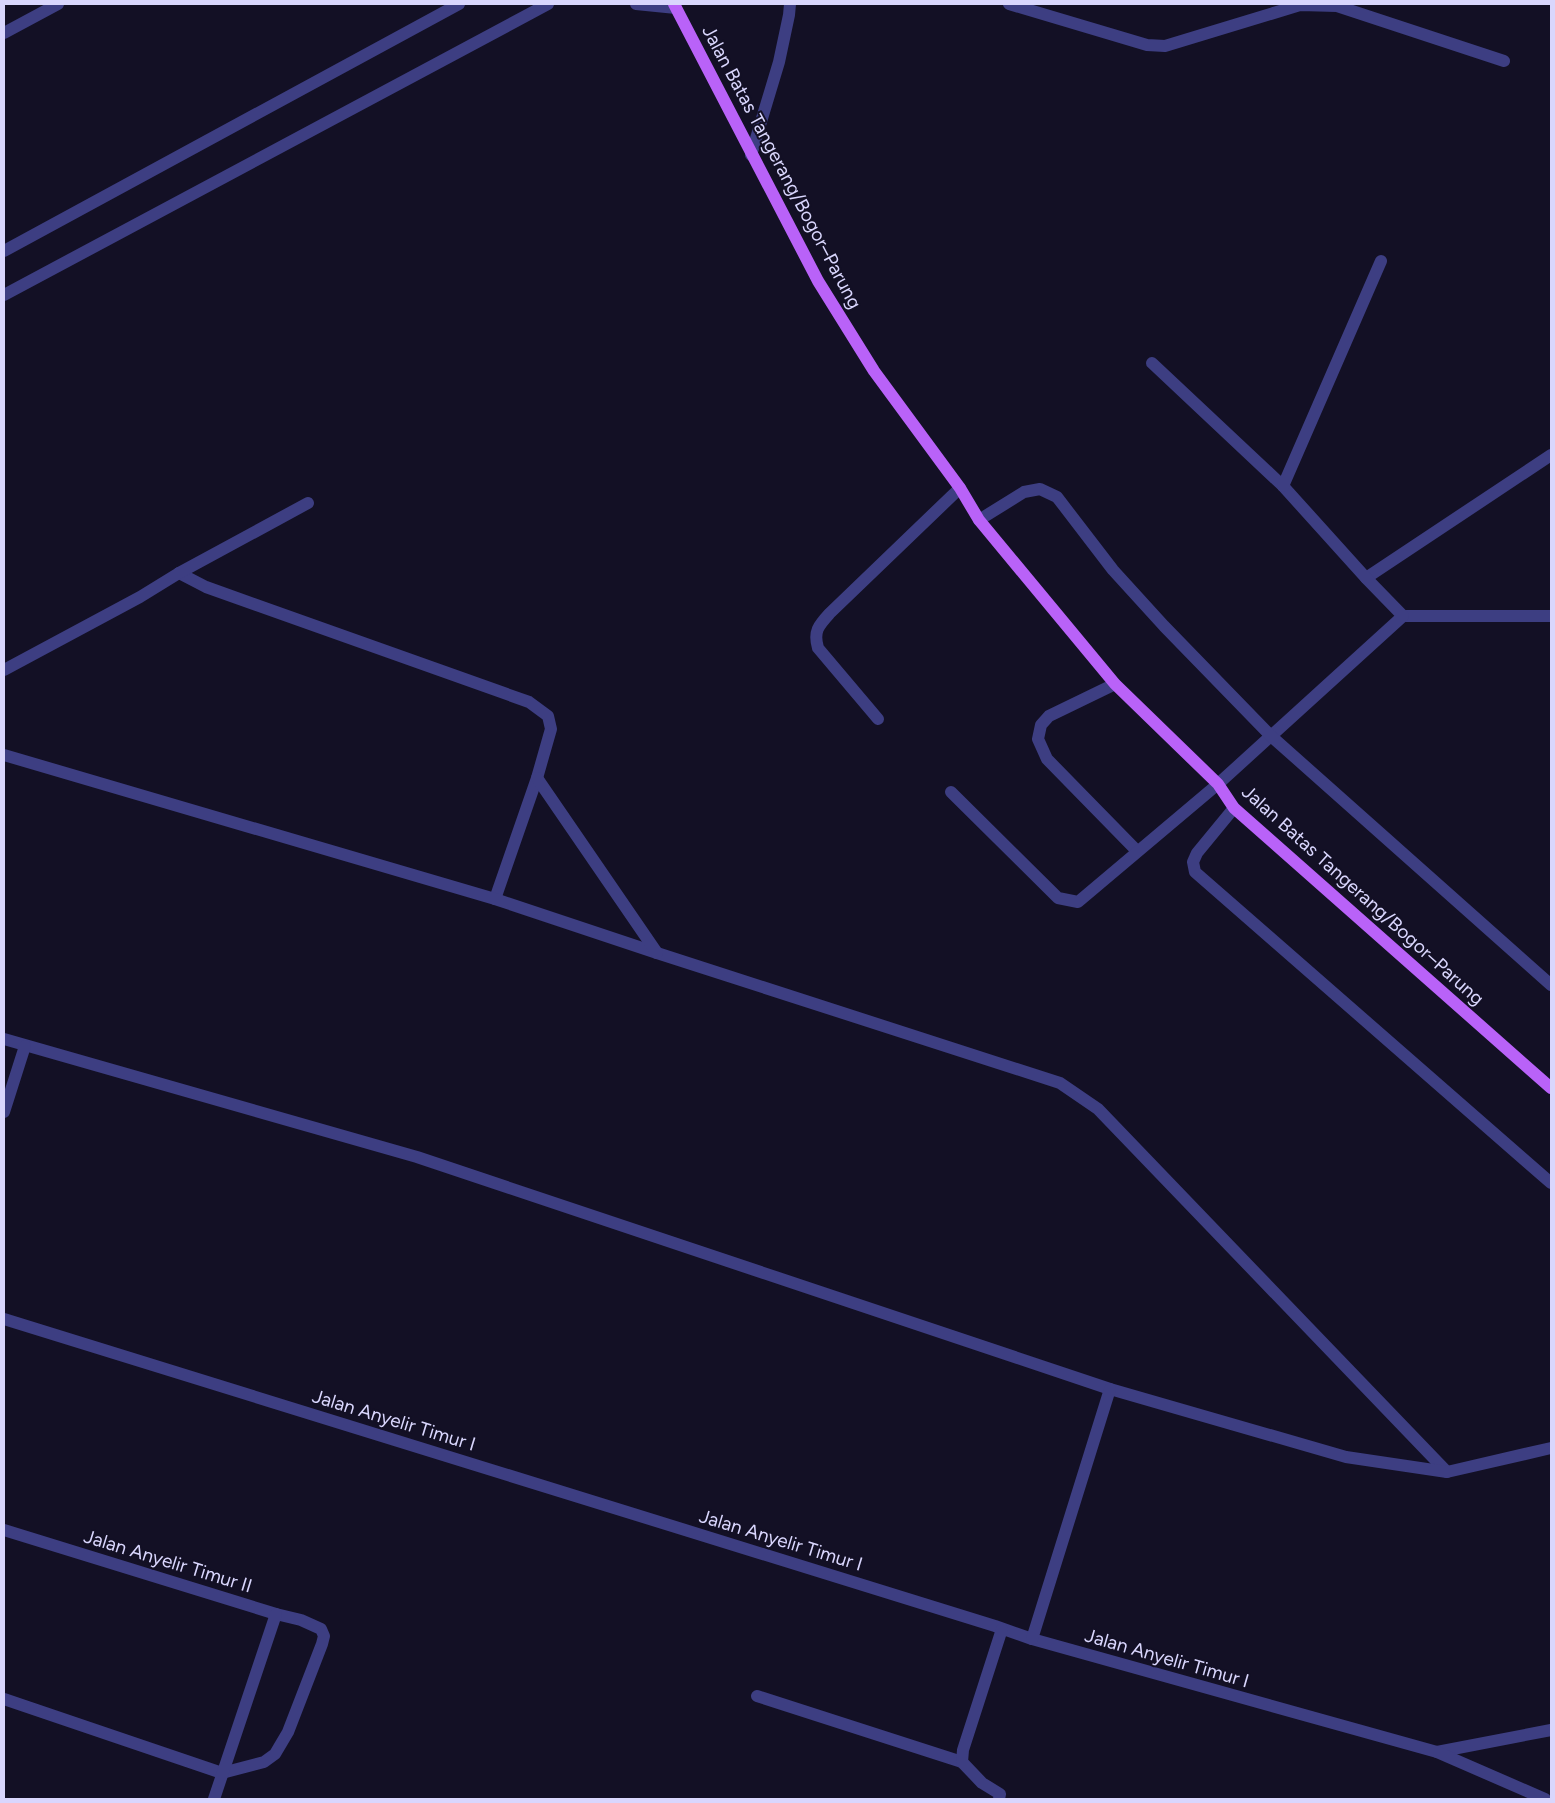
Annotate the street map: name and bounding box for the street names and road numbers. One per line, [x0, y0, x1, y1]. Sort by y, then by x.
street label: Jalan Batas Tangerang/Bogor–Parung [697, 21, 867, 313]
street label: Jalan Batas Tangerang/Bogor–Parung [1237, 780, 1489, 1010]
street label: Jalan Anyelir Timur I [309, 1384, 479, 1456]
street label: Jalan Anyelir Timur I [696, 1504, 866, 1576]
street label: Jalan Anyelir Timur II [81, 1524, 255, 1598]
street label: Jalan Anyelir Timur I [1082, 1624, 1252, 1692]

